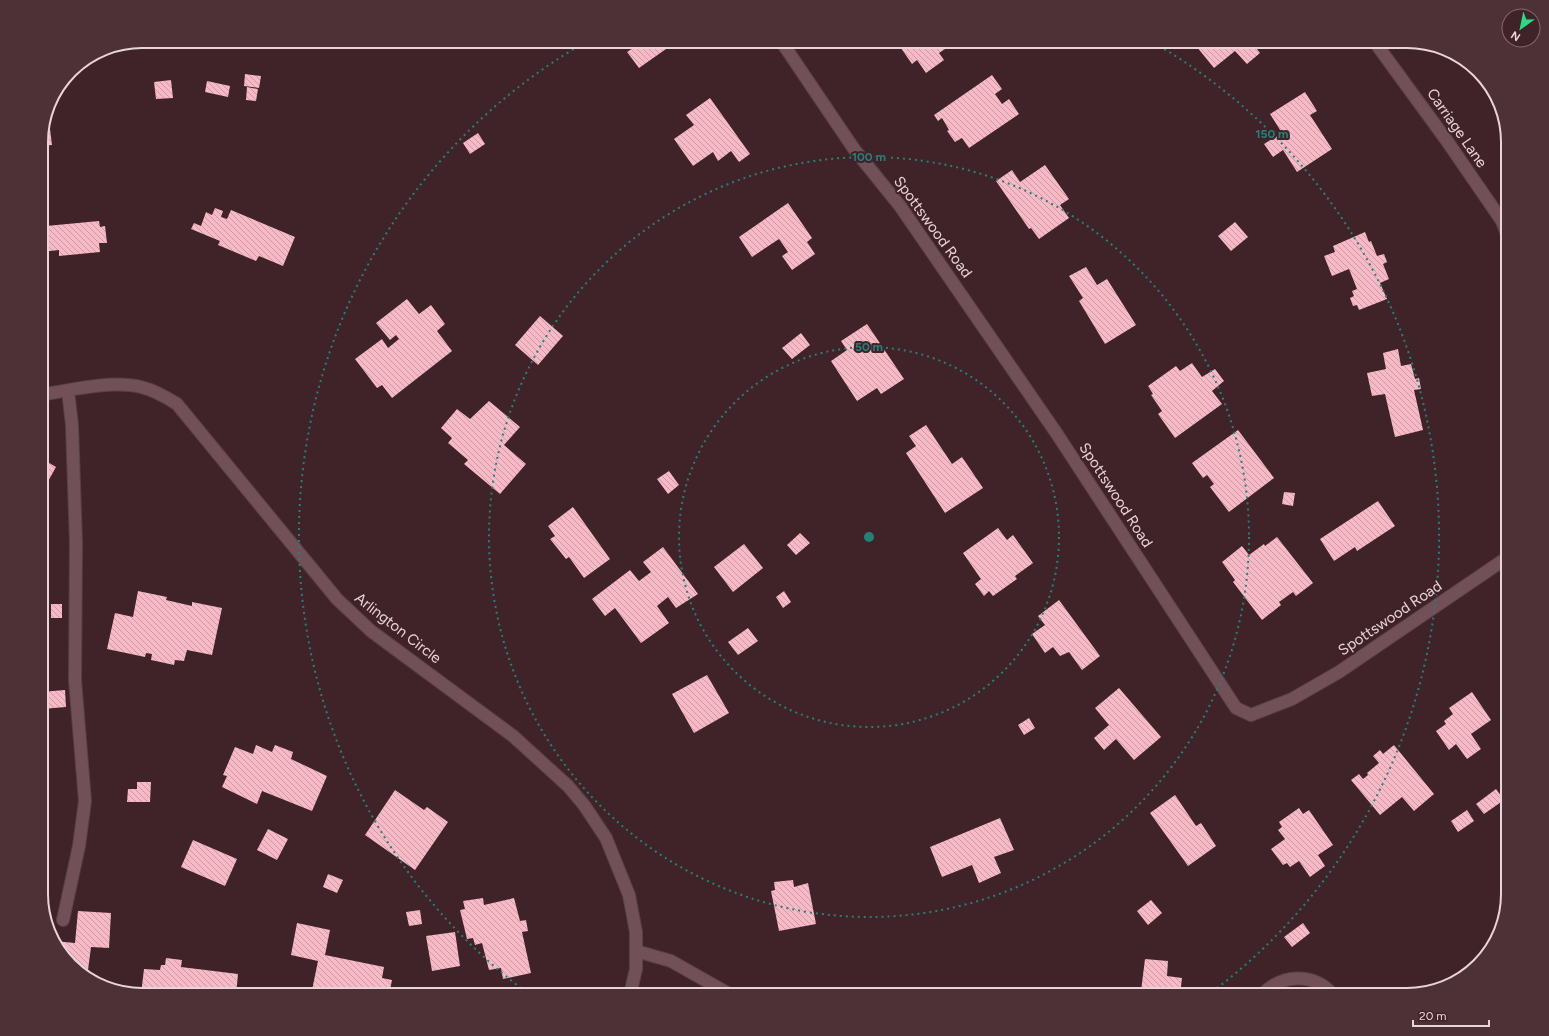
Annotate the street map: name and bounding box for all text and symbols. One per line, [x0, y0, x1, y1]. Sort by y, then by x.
north arrow [1501, 8, 1541, 48]
text: N [1509, 28, 1523, 44]
street label: Carriage Lane [1423, 85, 1491, 171]
text: 150 m [1255, 127, 1289, 141]
text: 100 m [852, 150, 886, 164]
street label: Spottswood Road [890, 173, 976, 281]
text: 50 m [855, 340, 883, 354]
street label: Spottswood Road [1075, 439, 1157, 551]
centre of rings [862, 530, 876, 544]
street label: Spottswood Road [1335, 577, 1445, 659]
street label: Arlington Circle [351, 589, 445, 667]
scale bar [1413, 1002, 1489, 1028]
text: 20 m [1419, 1009, 1447, 1023]

